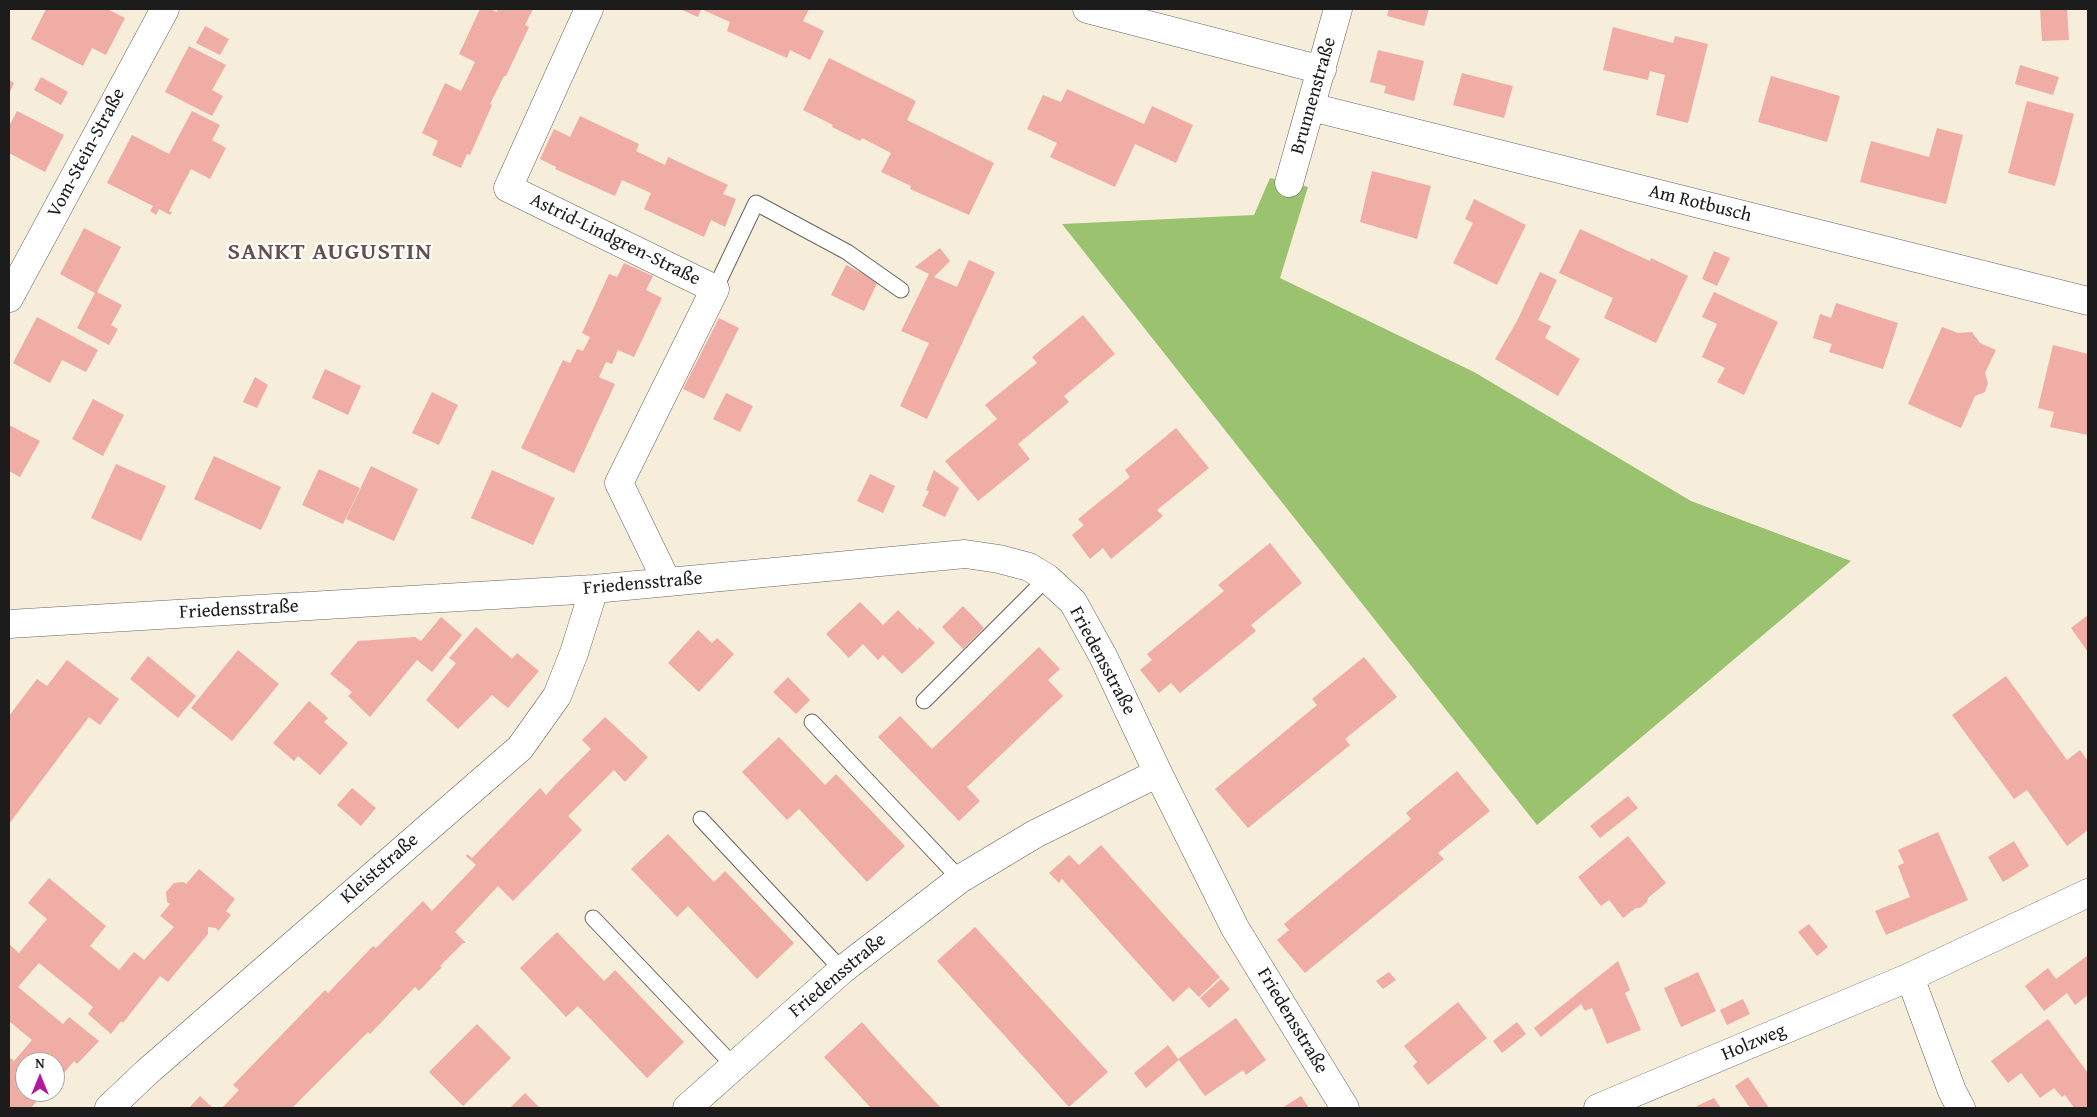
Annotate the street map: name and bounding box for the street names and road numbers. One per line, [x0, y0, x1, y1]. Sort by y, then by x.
street label: Brunnenstraße [1286, 35, 1342, 157]
street label: Vom-Stein-Straße [43, 84, 131, 222]
street label: Am Rotbusch [1646, 180, 1754, 228]
street label: Astrid-Lindgren-Straße [526, 189, 704, 291]
street label: Friedensstraße [582, 567, 704, 601]
street label: Friedensstraße [179, 595, 299, 625]
street label: Friedensstraße [1064, 603, 1140, 719]
street label: Kleiststraße [336, 829, 424, 909]
street label: Friedensstraße [785, 929, 891, 1023]
street label: Friedensstraße [1251, 964, 1333, 1078]
street label: Holzweg [1719, 1019, 1789, 1067]

